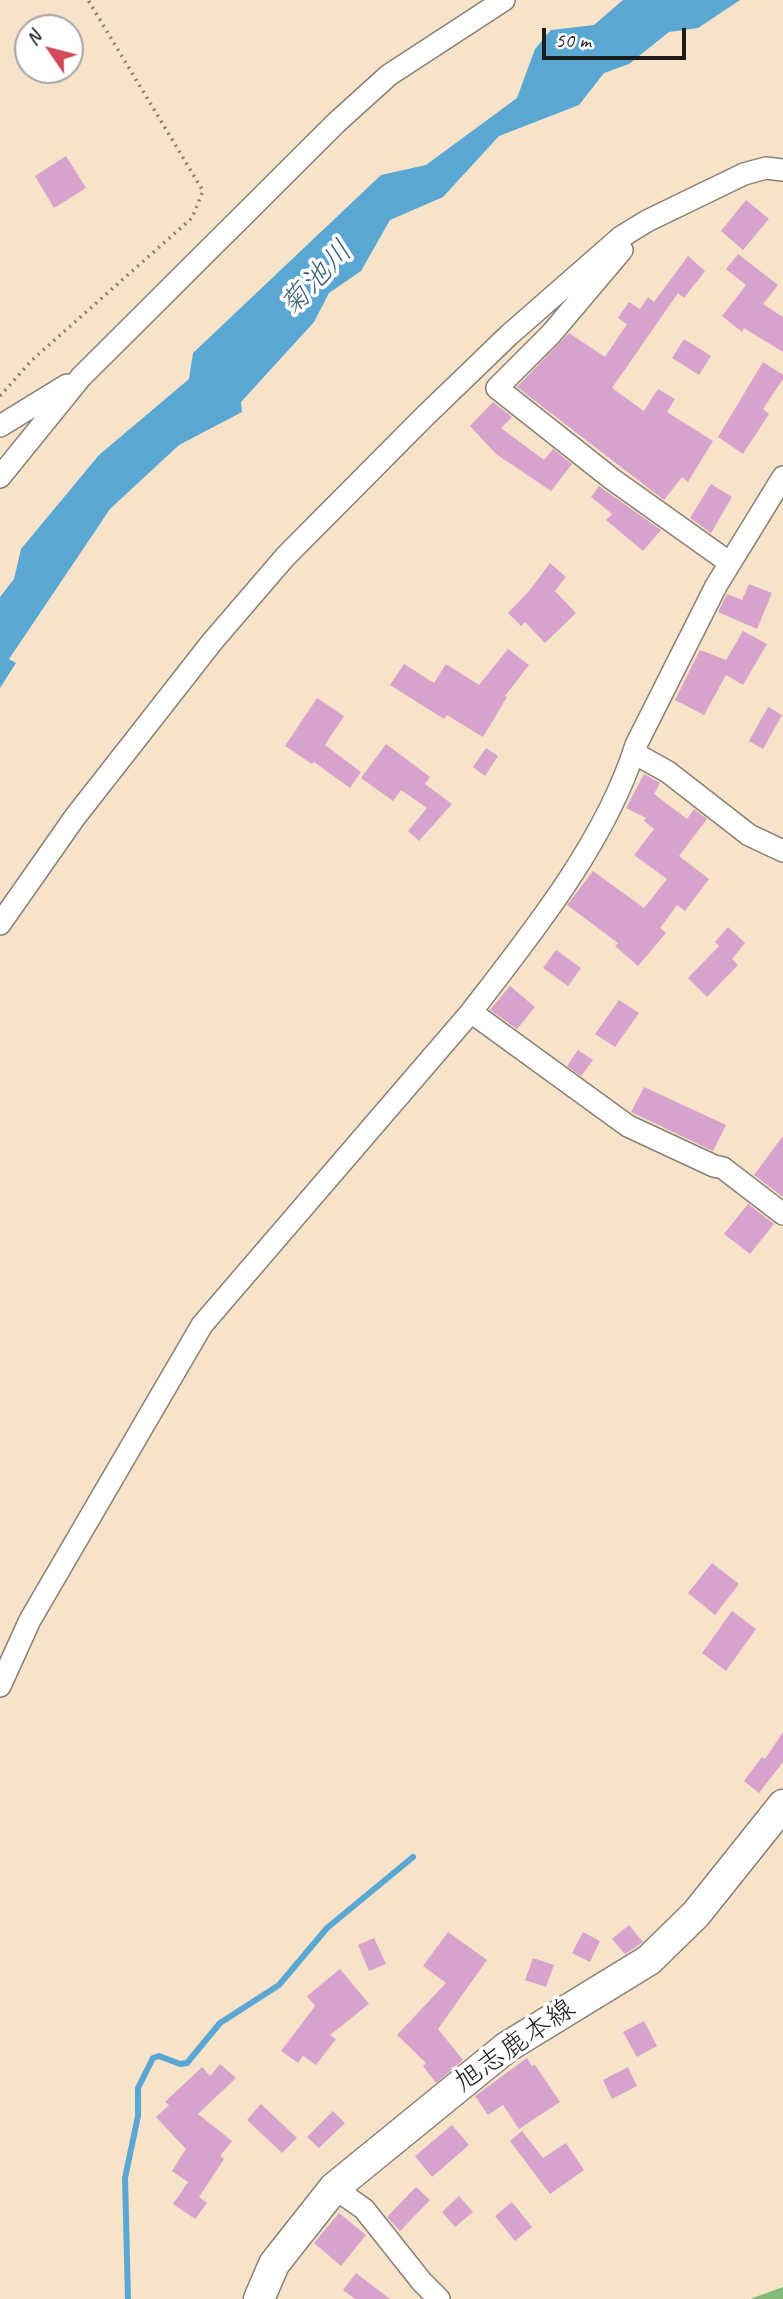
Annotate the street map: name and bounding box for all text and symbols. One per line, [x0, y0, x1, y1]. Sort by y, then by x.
north arrow [14, 14, 84, 84]
scale bar [545, 14, 688, 58]
text: N [20, 26, 47, 50]
text: 50 m [555, 27, 591, 53]
water label: 菊池川 [273, 234, 361, 324]
street label: 旭志鹿本線 [448, 1992, 582, 2100]

